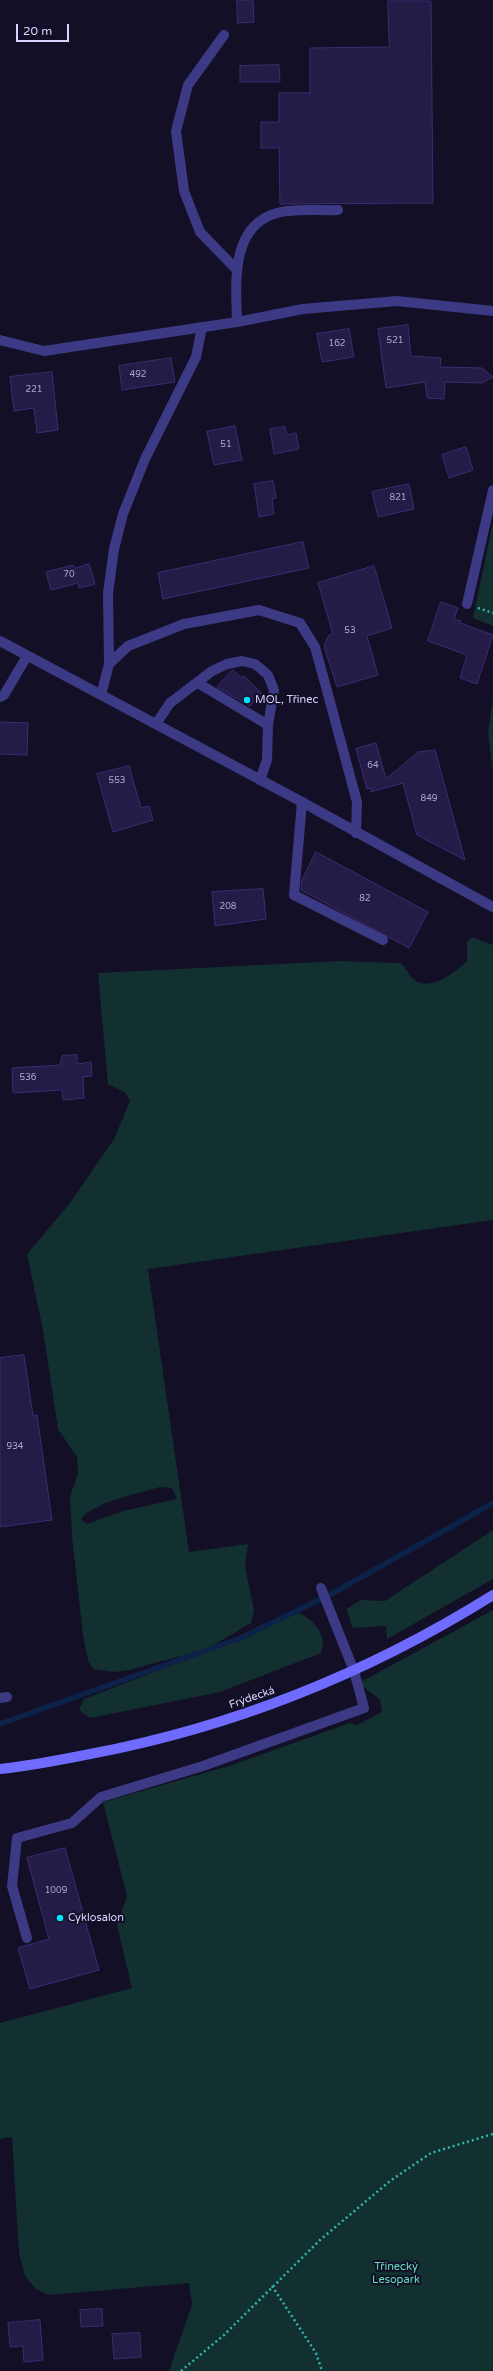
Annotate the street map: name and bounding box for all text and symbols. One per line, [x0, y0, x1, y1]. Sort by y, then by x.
scale bar [18, 16, 71, 42]
text: 20 m [23, 24, 52, 38]
house number: 521 [387, 336, 403, 346]
house number: 162 [329, 339, 345, 349]
house number: 492 [130, 370, 146, 380]
house number: 221 [26, 385, 42, 395]
house number: 51 [220, 440, 232, 450]
house number: 821 [390, 493, 406, 503]
house number: 70 [63, 570, 75, 580]
house number: 53 [344, 626, 356, 636]
place label: MOL, Třinec [255, 693, 318, 707]
marker: MOL, Třinec [242, 695, 252, 705]
house number: 64 [367, 761, 379, 771]
house number: 553 [109, 776, 125, 786]
house number: 849 [421, 794, 437, 804]
house number: 82 [359, 894, 371, 904]
house number: 208 [220, 902, 236, 912]
house number: 536 [20, 1073, 36, 1083]
house number: 934 [7, 1442, 23, 1452]
street label: Frýdecká [227, 1684, 277, 1712]
house number: 1009 [45, 1886, 67, 1896]
place label: Cyklosalon [68, 1911, 124, 1925]
marker: Cyklosalon [55, 1913, 65, 1923]
park label: Třinecký Lesopark [372, 2260, 420, 2286]

